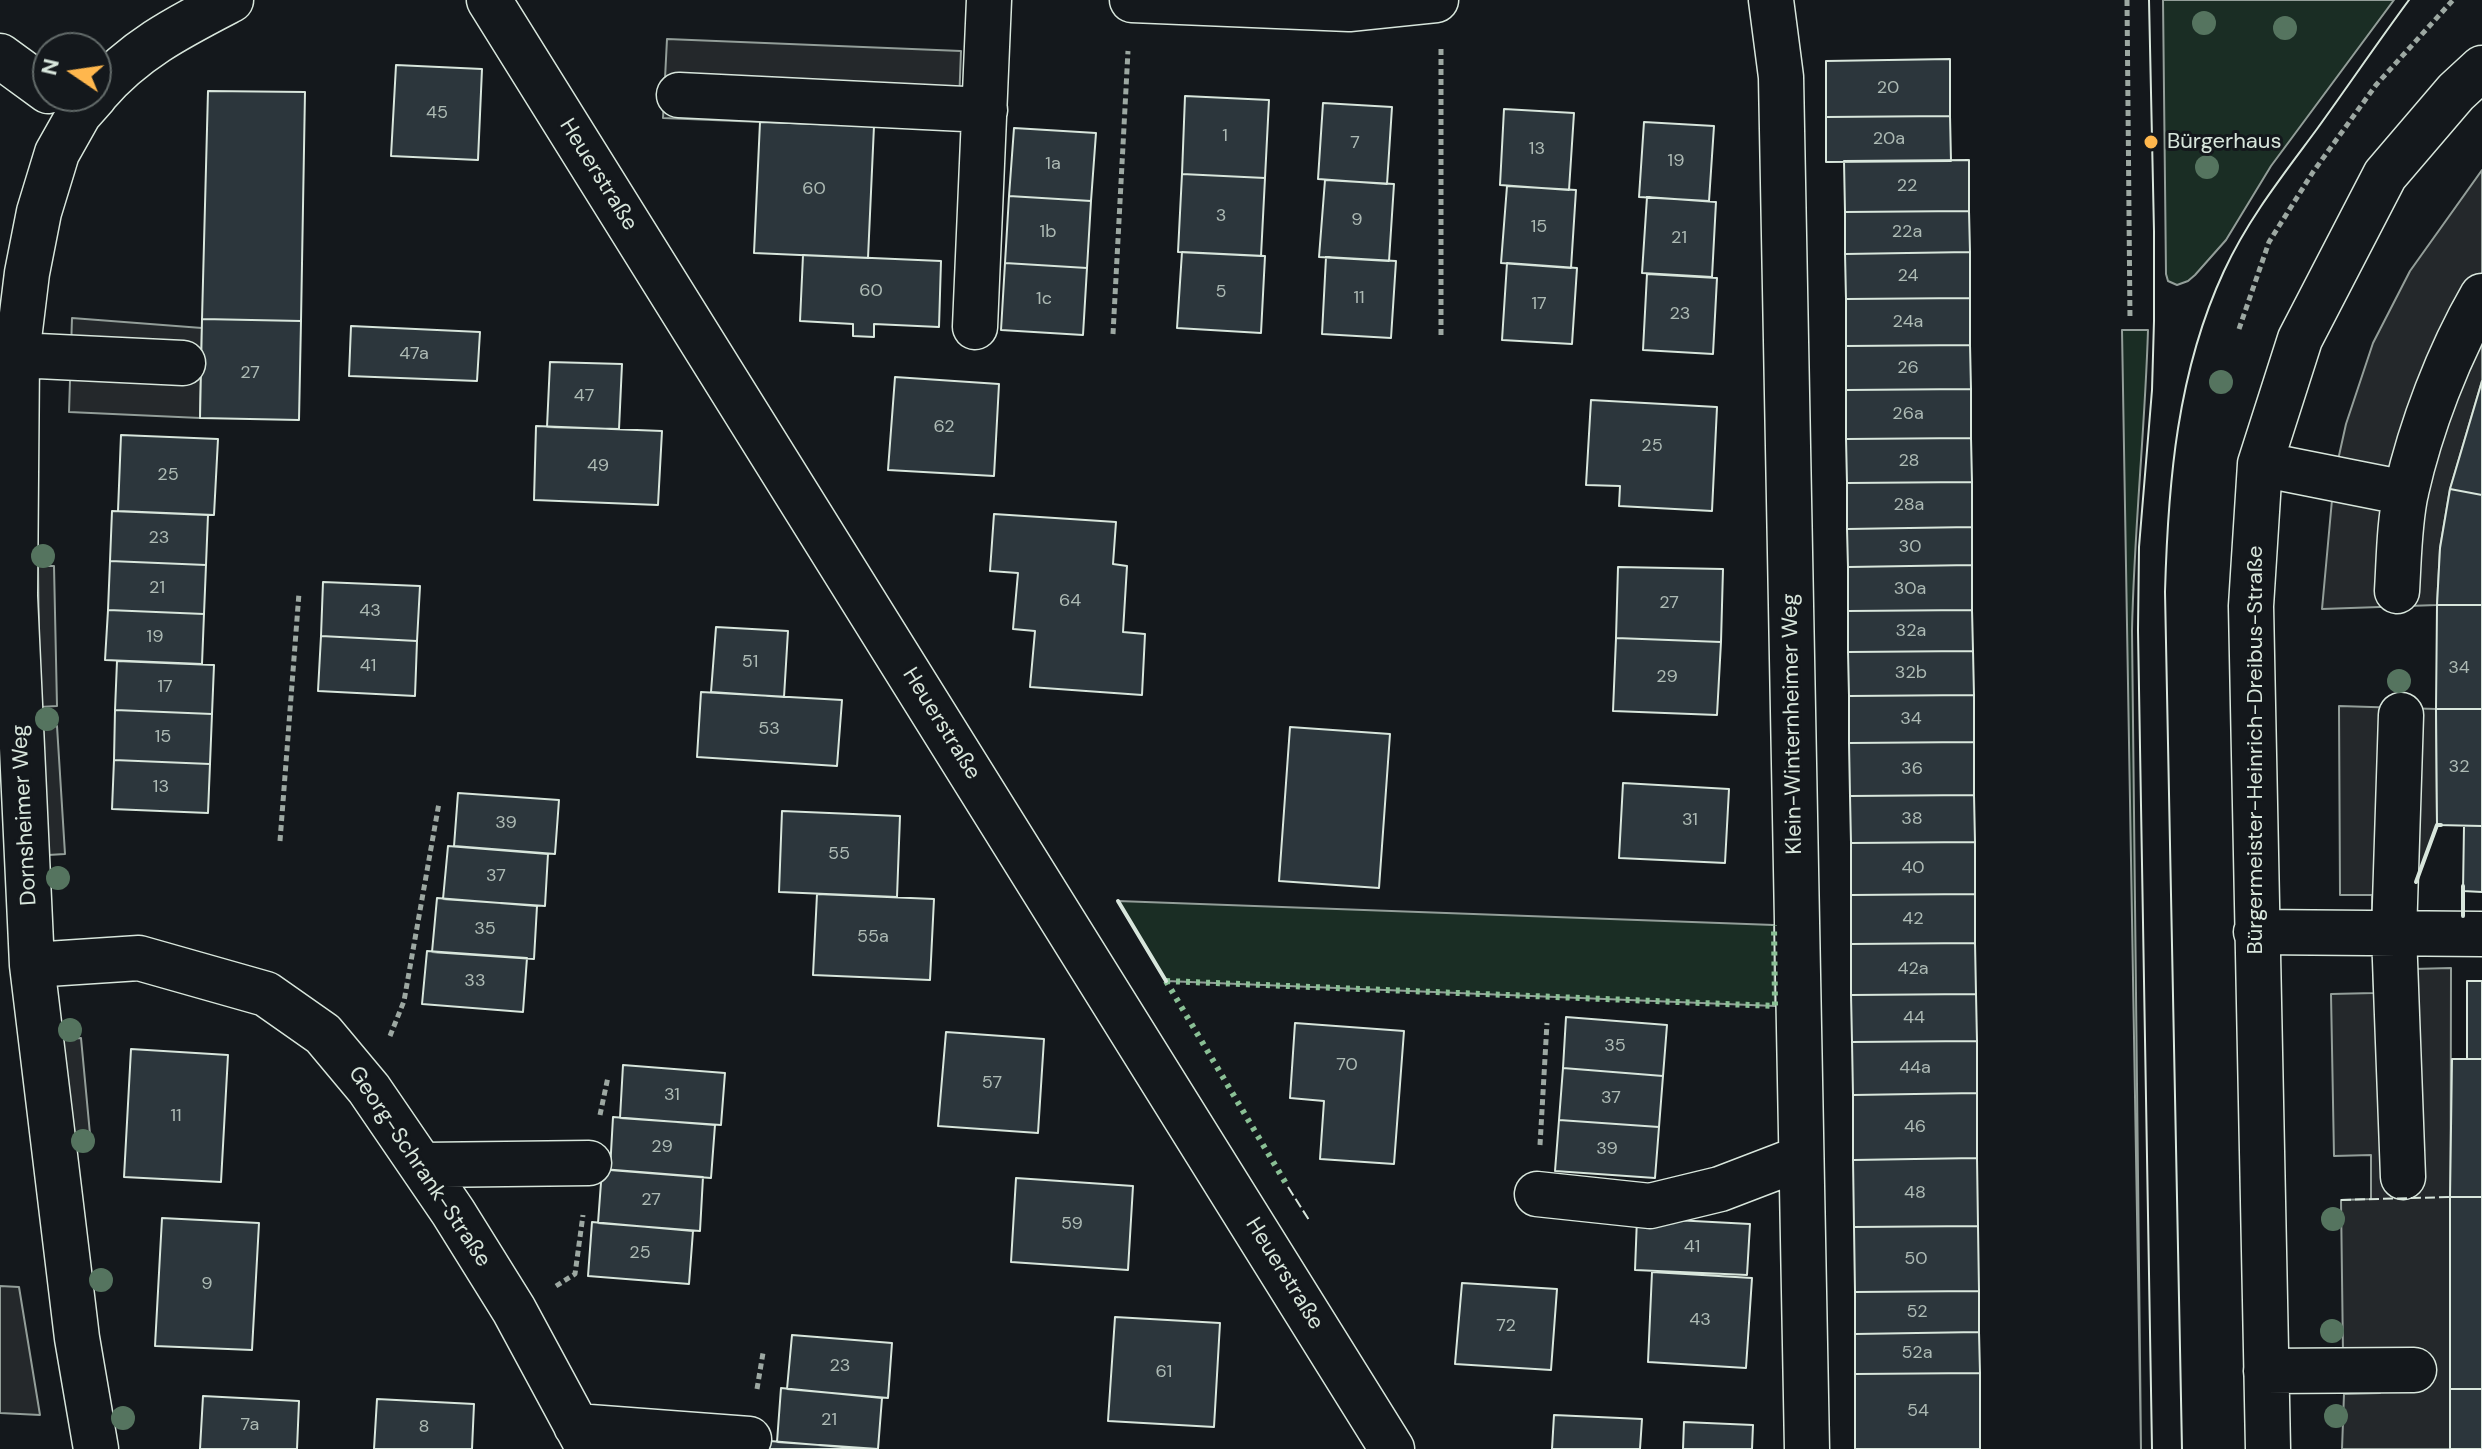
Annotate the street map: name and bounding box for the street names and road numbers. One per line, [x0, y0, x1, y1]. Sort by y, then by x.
street label: Heuerstraße [553, 114, 643, 236]
street label: Bürgermeister-Heinrich-Dreibus-Straße [2243, 545, 2269, 955]
street label: Klein-Winternheimer Weg [1778, 593, 1808, 855]
street label: Heuerstraße [896, 663, 986, 785]
street label: Dornsheimer Weg [7, 724, 43, 906]
street label: Georg-Schrank-Straße [342, 1062, 496, 1272]
street label: Heuerstraße [1239, 1213, 1329, 1335]

